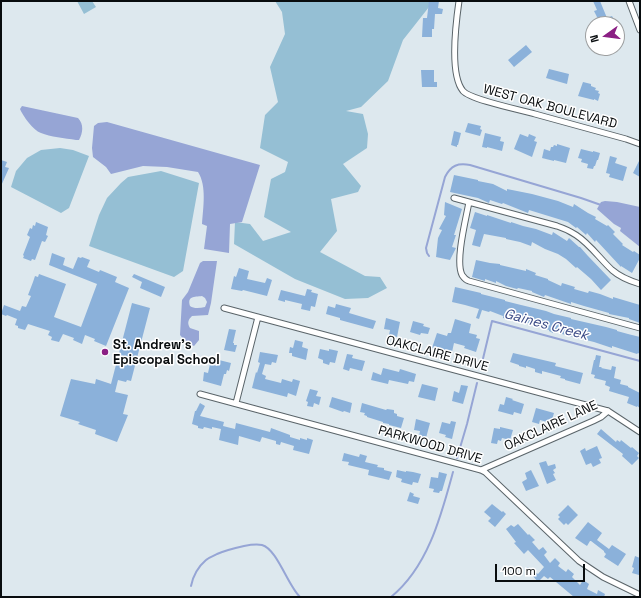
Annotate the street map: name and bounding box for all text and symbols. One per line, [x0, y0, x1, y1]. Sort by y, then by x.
north arrow [585, 16, 625, 56]
text: N [587, 33, 602, 44]
street label: WEST OAK BOULEVARD [481, 82, 619, 132]
water label: Gaines Creek [502, 306, 590, 344]
street label: OAKCLAIRE DRIVE [384, 333, 490, 375]
place label: St. Andrew's Episcopal School [113, 337, 220, 368]
marker: St. Andrew's Episcopal School [100, 347, 110, 357]
street label: OAKCLAIRE LANE [502, 398, 600, 454]
street label: PARKWOOD DRIVE [376, 423, 484, 467]
scale bar [497, 556, 587, 582]
text: 100 m [502, 563, 536, 579]

